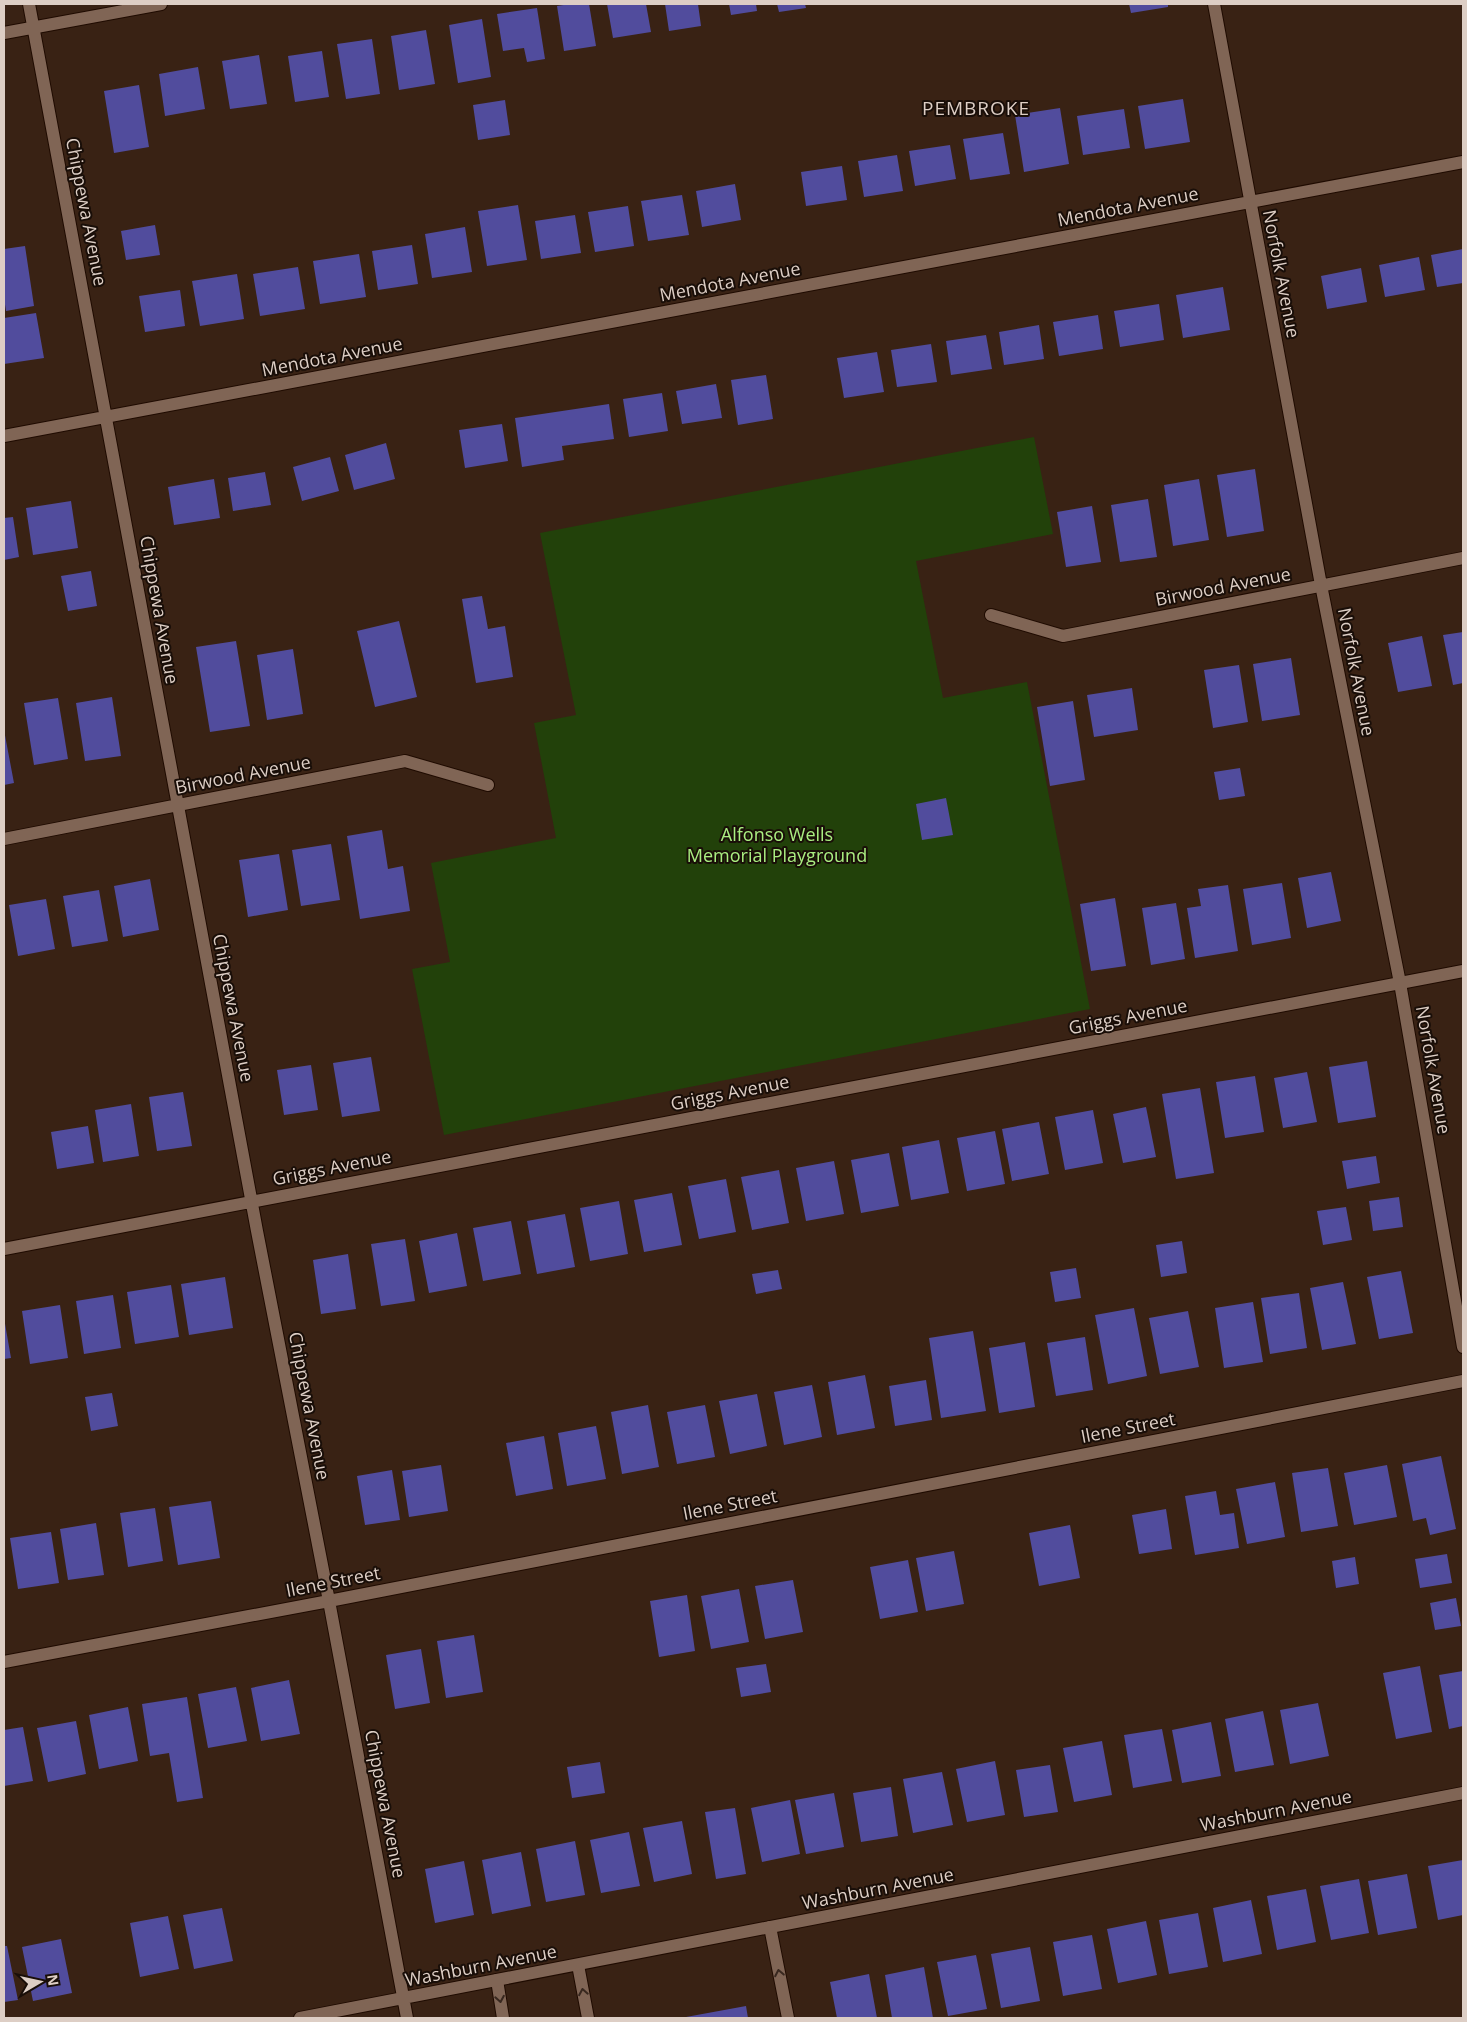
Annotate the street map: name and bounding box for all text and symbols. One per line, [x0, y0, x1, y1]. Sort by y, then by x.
district label: PEMBROKE [922, 95, 1030, 121]
street label: Chippewa Avenue [61, 136, 113, 288]
street label: Mendota Avenue [1055, 181, 1200, 231]
street label: Norfolk Avenue [1258, 208, 1306, 340]
street label: Mendota Avenue [657, 256, 802, 306]
street label: Mendota Avenue [259, 331, 404, 381]
street label: Chippewa Avenue [135, 534, 185, 686]
street label: Birwood Avenue [1153, 561, 1293, 611]
street label: Norfolk Avenue [1333, 606, 1381, 738]
street label: Birwood Avenue [173, 749, 313, 799]
park label: Alfonso Wells Memorial Playground [687, 822, 867, 867]
street label: Chippewa Avenue [208, 932, 260, 1084]
street label: Griggs Avenue [1066, 993, 1189, 1039]
street label: Norfolk Avenue [1411, 1004, 1457, 1136]
street label: Griggs Avenue [668, 1069, 791, 1115]
street label: Griggs Avenue [270, 1144, 393, 1190]
street label: Chippewa Avenue [284, 1330, 336, 1482]
street label: Ilene Street [1079, 1406, 1177, 1448]
street label: Ilene Street [681, 1483, 779, 1525]
street label: Ilene Street [284, 1560, 382, 1602]
street label: Chippewa Avenue [360, 1728, 412, 1880]
street label: Washburn Avenue [1198, 1784, 1354, 1836]
street label: Washburn Avenue [800, 1862, 956, 1914]
street label: Washburn Avenue [403, 1939, 559, 1991]
north arrow [15, 1957, 65, 2007]
one-way arrow [774, 1968, 785, 1977]
text: N [43, 1973, 64, 1987]
one-way arrow [578, 1987, 588, 1996]
one-way arrow [494, 1996, 505, 2004]

